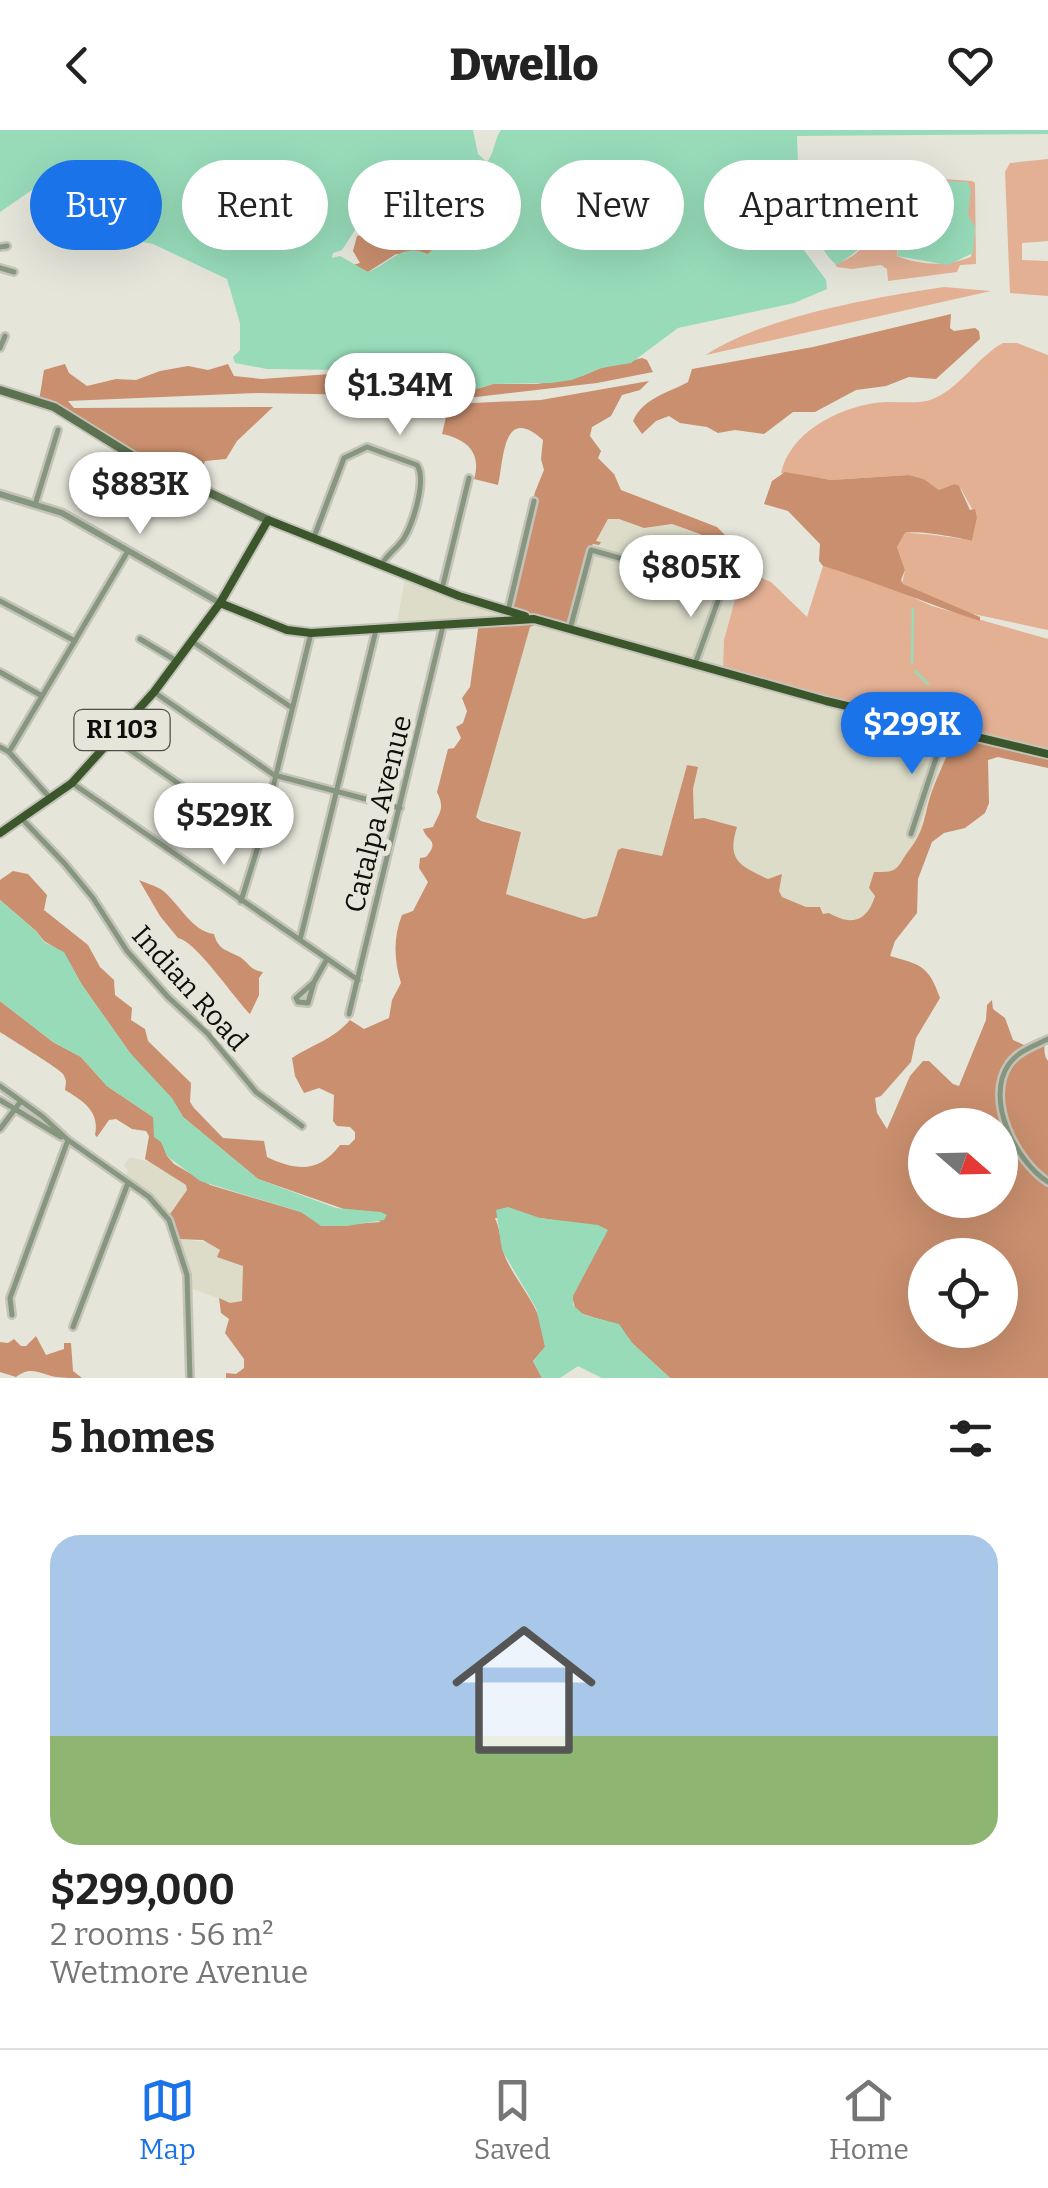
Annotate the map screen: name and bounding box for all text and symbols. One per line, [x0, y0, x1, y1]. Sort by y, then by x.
icon: back [50, 38, 105, 93]
text: Dwello [449, 38, 599, 92]
icon: heart [943, 38, 998, 93]
chip: Buy [30, 160, 162, 250]
chip: Rent [182, 160, 328, 250]
chip: Filters [348, 160, 521, 250]
chip: New [541, 160, 684, 250]
chip: Apartment [704, 160, 954, 250]
pin: $1.34M [319, 353, 481, 438]
text: $1.34M [347, 366, 453, 404]
pin: $883K [70, 452, 210, 537]
text: $883K [91, 465, 189, 503]
pin: $805K [621, 535, 761, 620]
text: $805K [641, 548, 741, 586]
pin: $299K [842, 692, 982, 777]
text: $299K [863, 705, 961, 743]
road number: RI 103 [74, 710, 170, 750]
street label: Catalpa Avenue [338, 712, 418, 916]
pin: $529K [154, 783, 294, 868]
text: $529K [176, 796, 272, 834]
street label: Indian Road [125, 919, 255, 1057]
north arrow [908, 1108, 1018, 1218]
map controls [908, 1108, 1018, 1348]
button: locate [908, 1238, 1018, 1348]
icon: filters [943, 1411, 998, 1466]
text: 5 homes [50, 1413, 215, 1463]
icon: home [434, 1600, 614, 1780]
text: $299,000 [50, 1865, 235, 1915]
text: 2 rooms · 56 m² [50, 1915, 274, 1953]
text: Wetmore Avenue [50, 1953, 308, 1991]
tab: Map [139, 2073, 196, 2166]
tab: Saved [474, 2073, 551, 2166]
tab: Home [829, 2073, 909, 2166]

